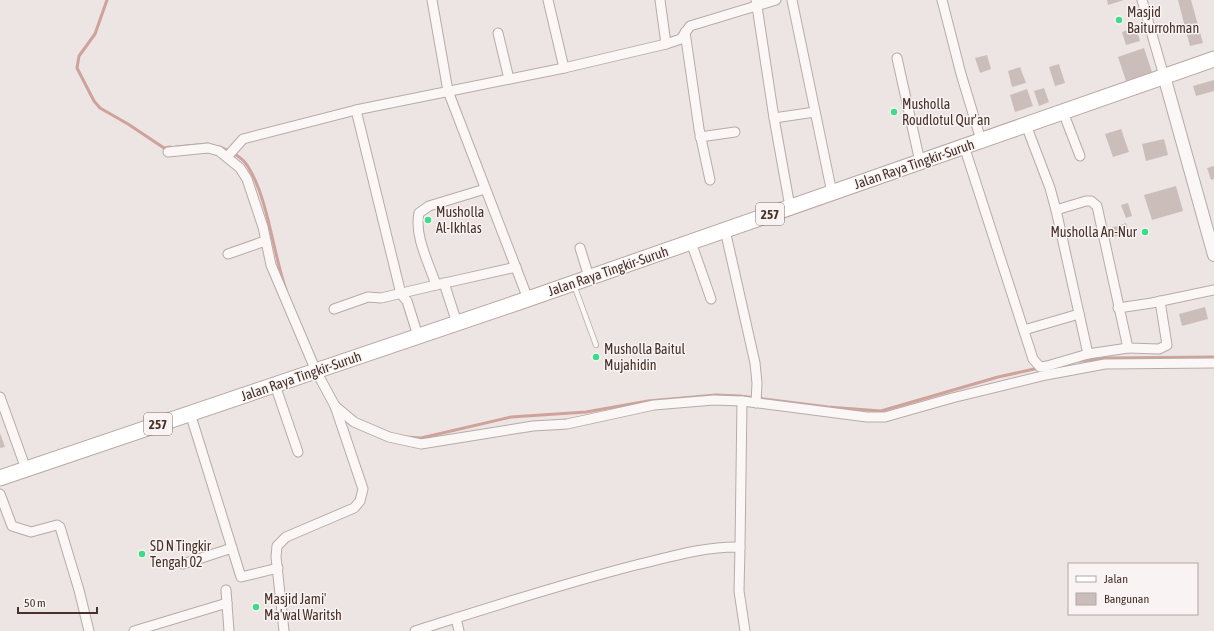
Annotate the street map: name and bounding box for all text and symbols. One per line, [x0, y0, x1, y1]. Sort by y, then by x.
place label: Masjid Baiturrohman [1127, 4, 1199, 36]
marker: Masjid Baiturrohman [1114, 15, 1124, 25]
place label: Musholla Roudlotul Qur'an [902, 96, 990, 128]
marker: Musholla Roudlotul Qur'an [889, 107, 899, 117]
street label: Jalan Raya Tingkir-Suruh [852, 136, 976, 192]
road number: 257 [756, 203, 784, 225]
place label: Musholla Al-Ikhlas [436, 204, 484, 236]
marker: Musholla Al-Ikhlas [423, 215, 433, 225]
place label: Musholla An-Nur [1050, 224, 1138, 240]
marker: Musholla An-Nur [1140, 227, 1150, 237]
street label: Jalan Raya Tingkir-Suruh [546, 243, 670, 299]
place label: Musholla Baitul Mujahidin [604, 341, 685, 373]
street label: Jalan Raya Tingkir-Suruh [239, 348, 363, 404]
marker: Musholla Baitul Mujahidin [591, 352, 601, 362]
road number: 257 [144, 413, 172, 435]
place label: SD N Tingkir Tengah 02 [150, 538, 212, 570]
marker: SD N Tingkir Tengah 02 [137, 549, 147, 559]
legend [1068, 563, 1198, 615]
text: Jalan [1104, 572, 1128, 586]
scale bar [18, 589, 97, 615]
place label: Masjid Jami' Ma'wal Waritsh [264, 591, 342, 623]
text: Bangunan [1104, 592, 1149, 606]
text: 50 m [24, 596, 46, 610]
marker: Masjid Jami' Ma'wal Waritsh [251, 602, 261, 612]

